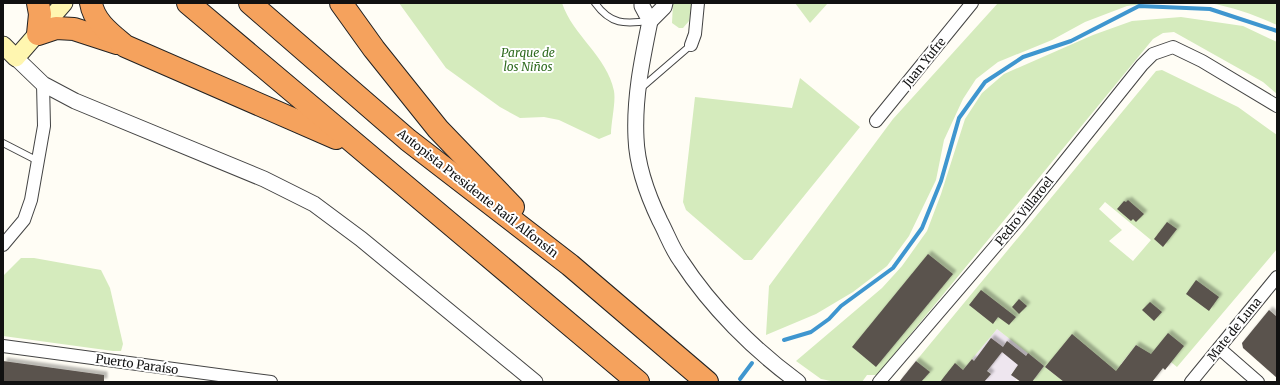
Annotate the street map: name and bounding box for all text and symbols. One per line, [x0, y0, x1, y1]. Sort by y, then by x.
street label: Juan Yufre [899, 34, 949, 91]
park label: Parque de los Niños [501, 45, 555, 74]
street label: Autopista Presidente Raúl Alfonsín [394, 125, 561, 260]
street label: Pedro Villaroel [992, 173, 1056, 248]
street label: Mate de Luna [1204, 294, 1265, 364]
street label: Puerto Paraíso [95, 351, 179, 377]

